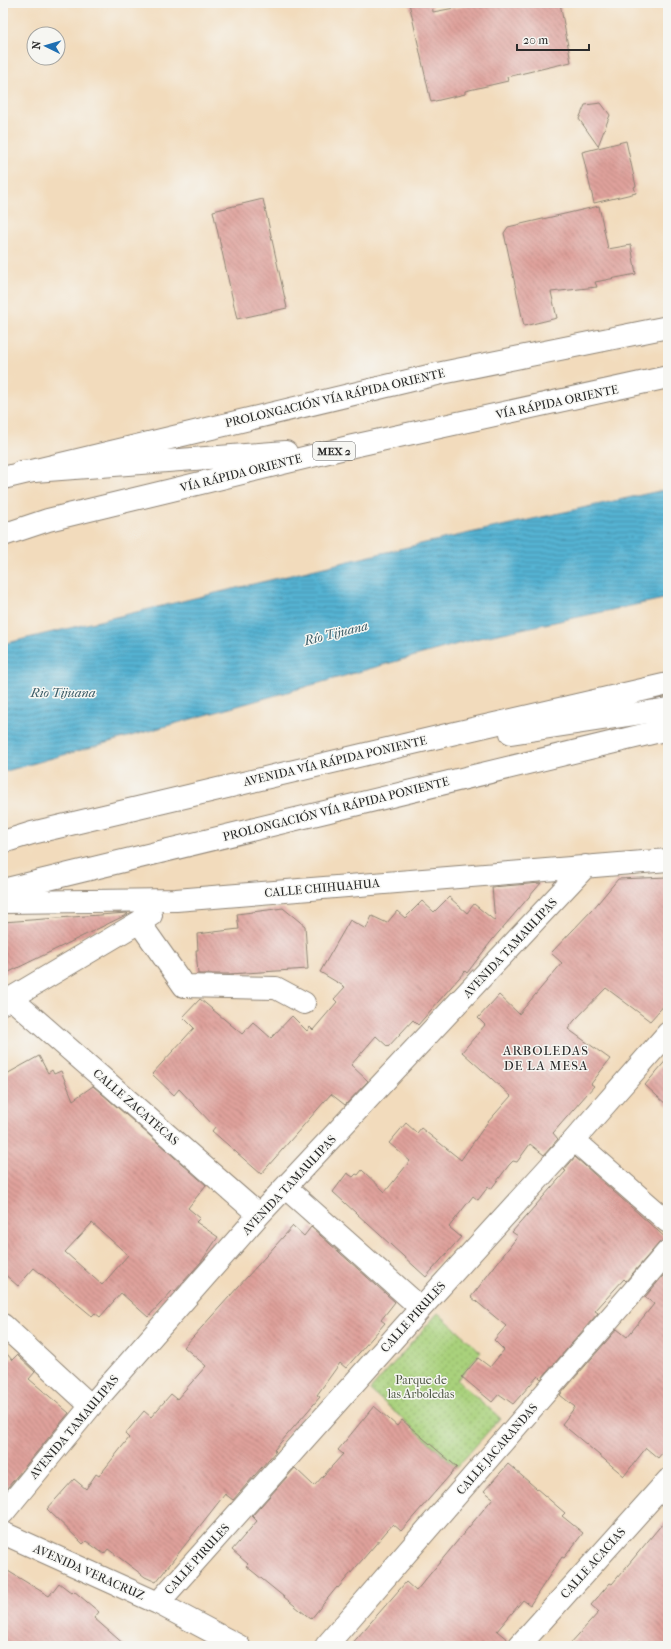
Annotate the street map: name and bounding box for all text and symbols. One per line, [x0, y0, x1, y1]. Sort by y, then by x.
north arrow [26, 26, 66, 66]
scale bar [517, 26, 589, 52]
text: 20 m [523, 33, 548, 47]
text: N [30, 40, 43, 50]
street label: PROLONGACIÓN VÍA RÁPIDA ORIENTE [224, 365, 446, 430]
street label: VÍA RÁPIDA ORIENTE [493, 381, 620, 422]
road number: MEX 2 [313, 442, 355, 460]
street label: VÍA RÁPIDA ORIENTE [177, 450, 303, 495]
water label: Río Tijuana [302, 618, 370, 648]
water label: Rio Tijuana [29, 685, 96, 700]
street label: AVENIDA VÍA RÁPIDA PONIENTE [241, 732, 428, 789]
street label: PROLONGACIÓN VÍA RÁPIDA PONIENTE [221, 773, 451, 844]
street label: CALLE CHIHUAHUA [264, 876, 380, 900]
street label: AVENIDA TAMAULIPAS [459, 895, 560, 1002]
district label: ARBOLEDAS DE LA MESA [502, 1043, 589, 1073]
street label: CALLE ZACATECAS [90, 1066, 182, 1148]
street label: AVENIDA TAMAULIPAS [238, 1132, 339, 1239]
street label: CALLE PIRULES [378, 1279, 448, 1355]
street label: AVENIDA TAMAULIPAS [26, 1372, 122, 1483]
park label: Parque de las Arboledas [387, 1373, 455, 1401]
street label: CALLE JACARANDAS [454, 1400, 540, 1498]
street label: CALLE PIRULES [162, 1521, 232, 1597]
street label: CALLE ACACIAS [558, 1525, 628, 1601]
street label: AVENIDA VERACRUZ [30, 1541, 147, 1603]

